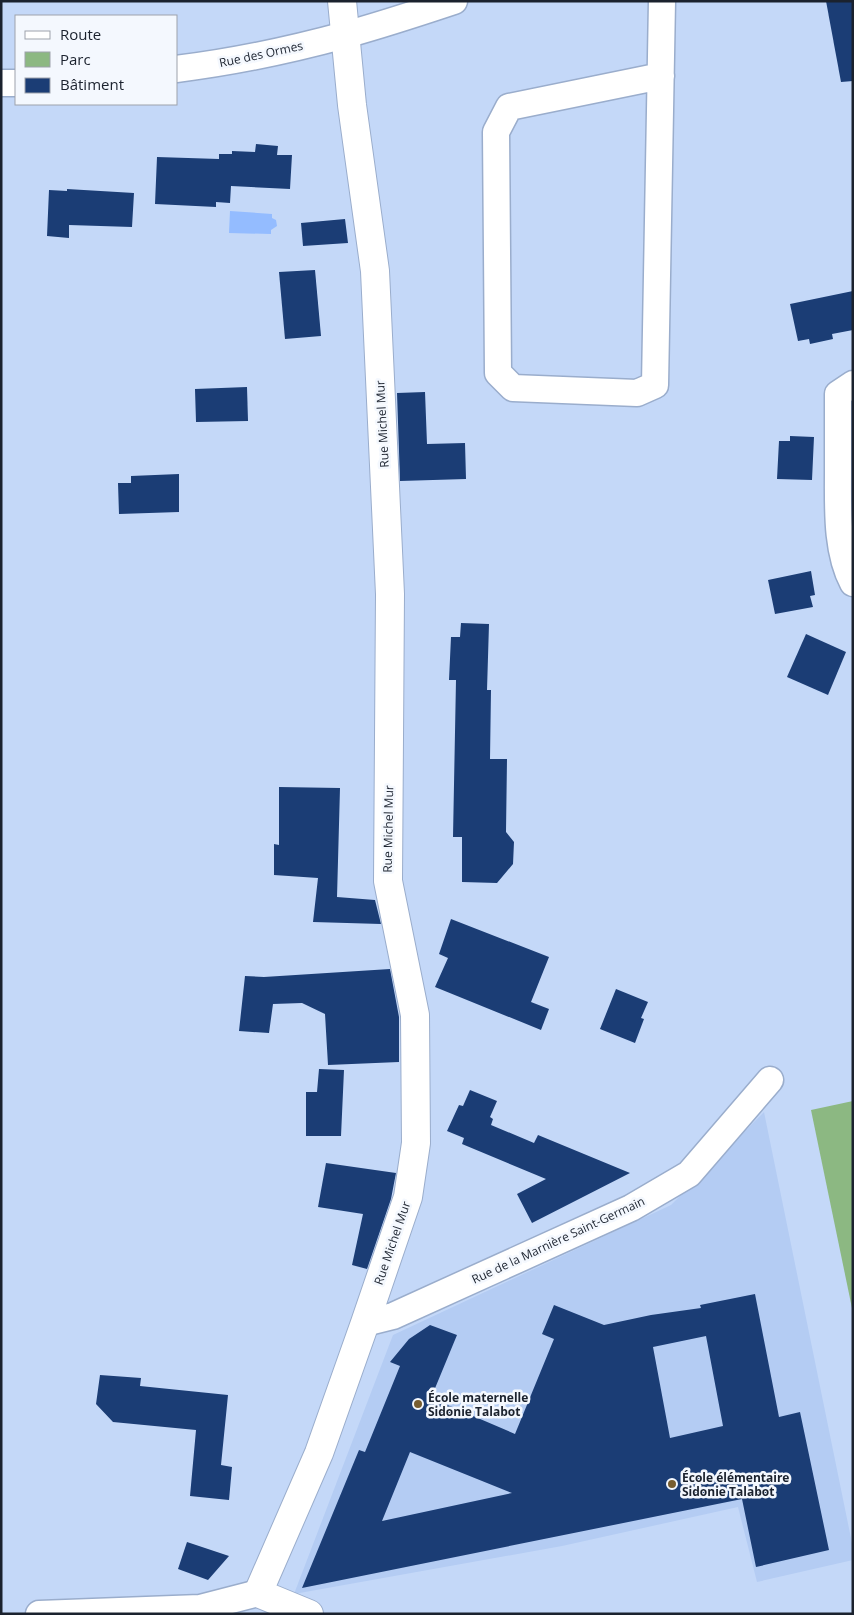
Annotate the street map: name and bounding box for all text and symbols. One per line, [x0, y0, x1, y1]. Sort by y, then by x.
legend [15, 15, 178, 105]
text: Route [60, 24, 101, 44]
street label: Rue des Ormes [217, 37, 305, 71]
text: Parc [60, 49, 91, 69]
text: Bâtiment [60, 74, 124, 94]
street label: Rue Michel Mur [371, 380, 393, 468]
street label: Rue Michel Mur [379, 785, 397, 873]
street label: Rue de la Marnière Saint-Germain [469, 1192, 647, 1288]
street label: Rue Michel Mur [370, 1199, 414, 1287]
place label: École maternelle Sidonie Talabot [428, 1389, 528, 1420]
marker: École maternelle Sidonie Talabot [412, 1398, 424, 1410]
place label: École élémentaire Sidonie Talabot [682, 1469, 789, 1500]
marker: École élémentaire Sidonie Talabot [666, 1478, 678, 1490]

